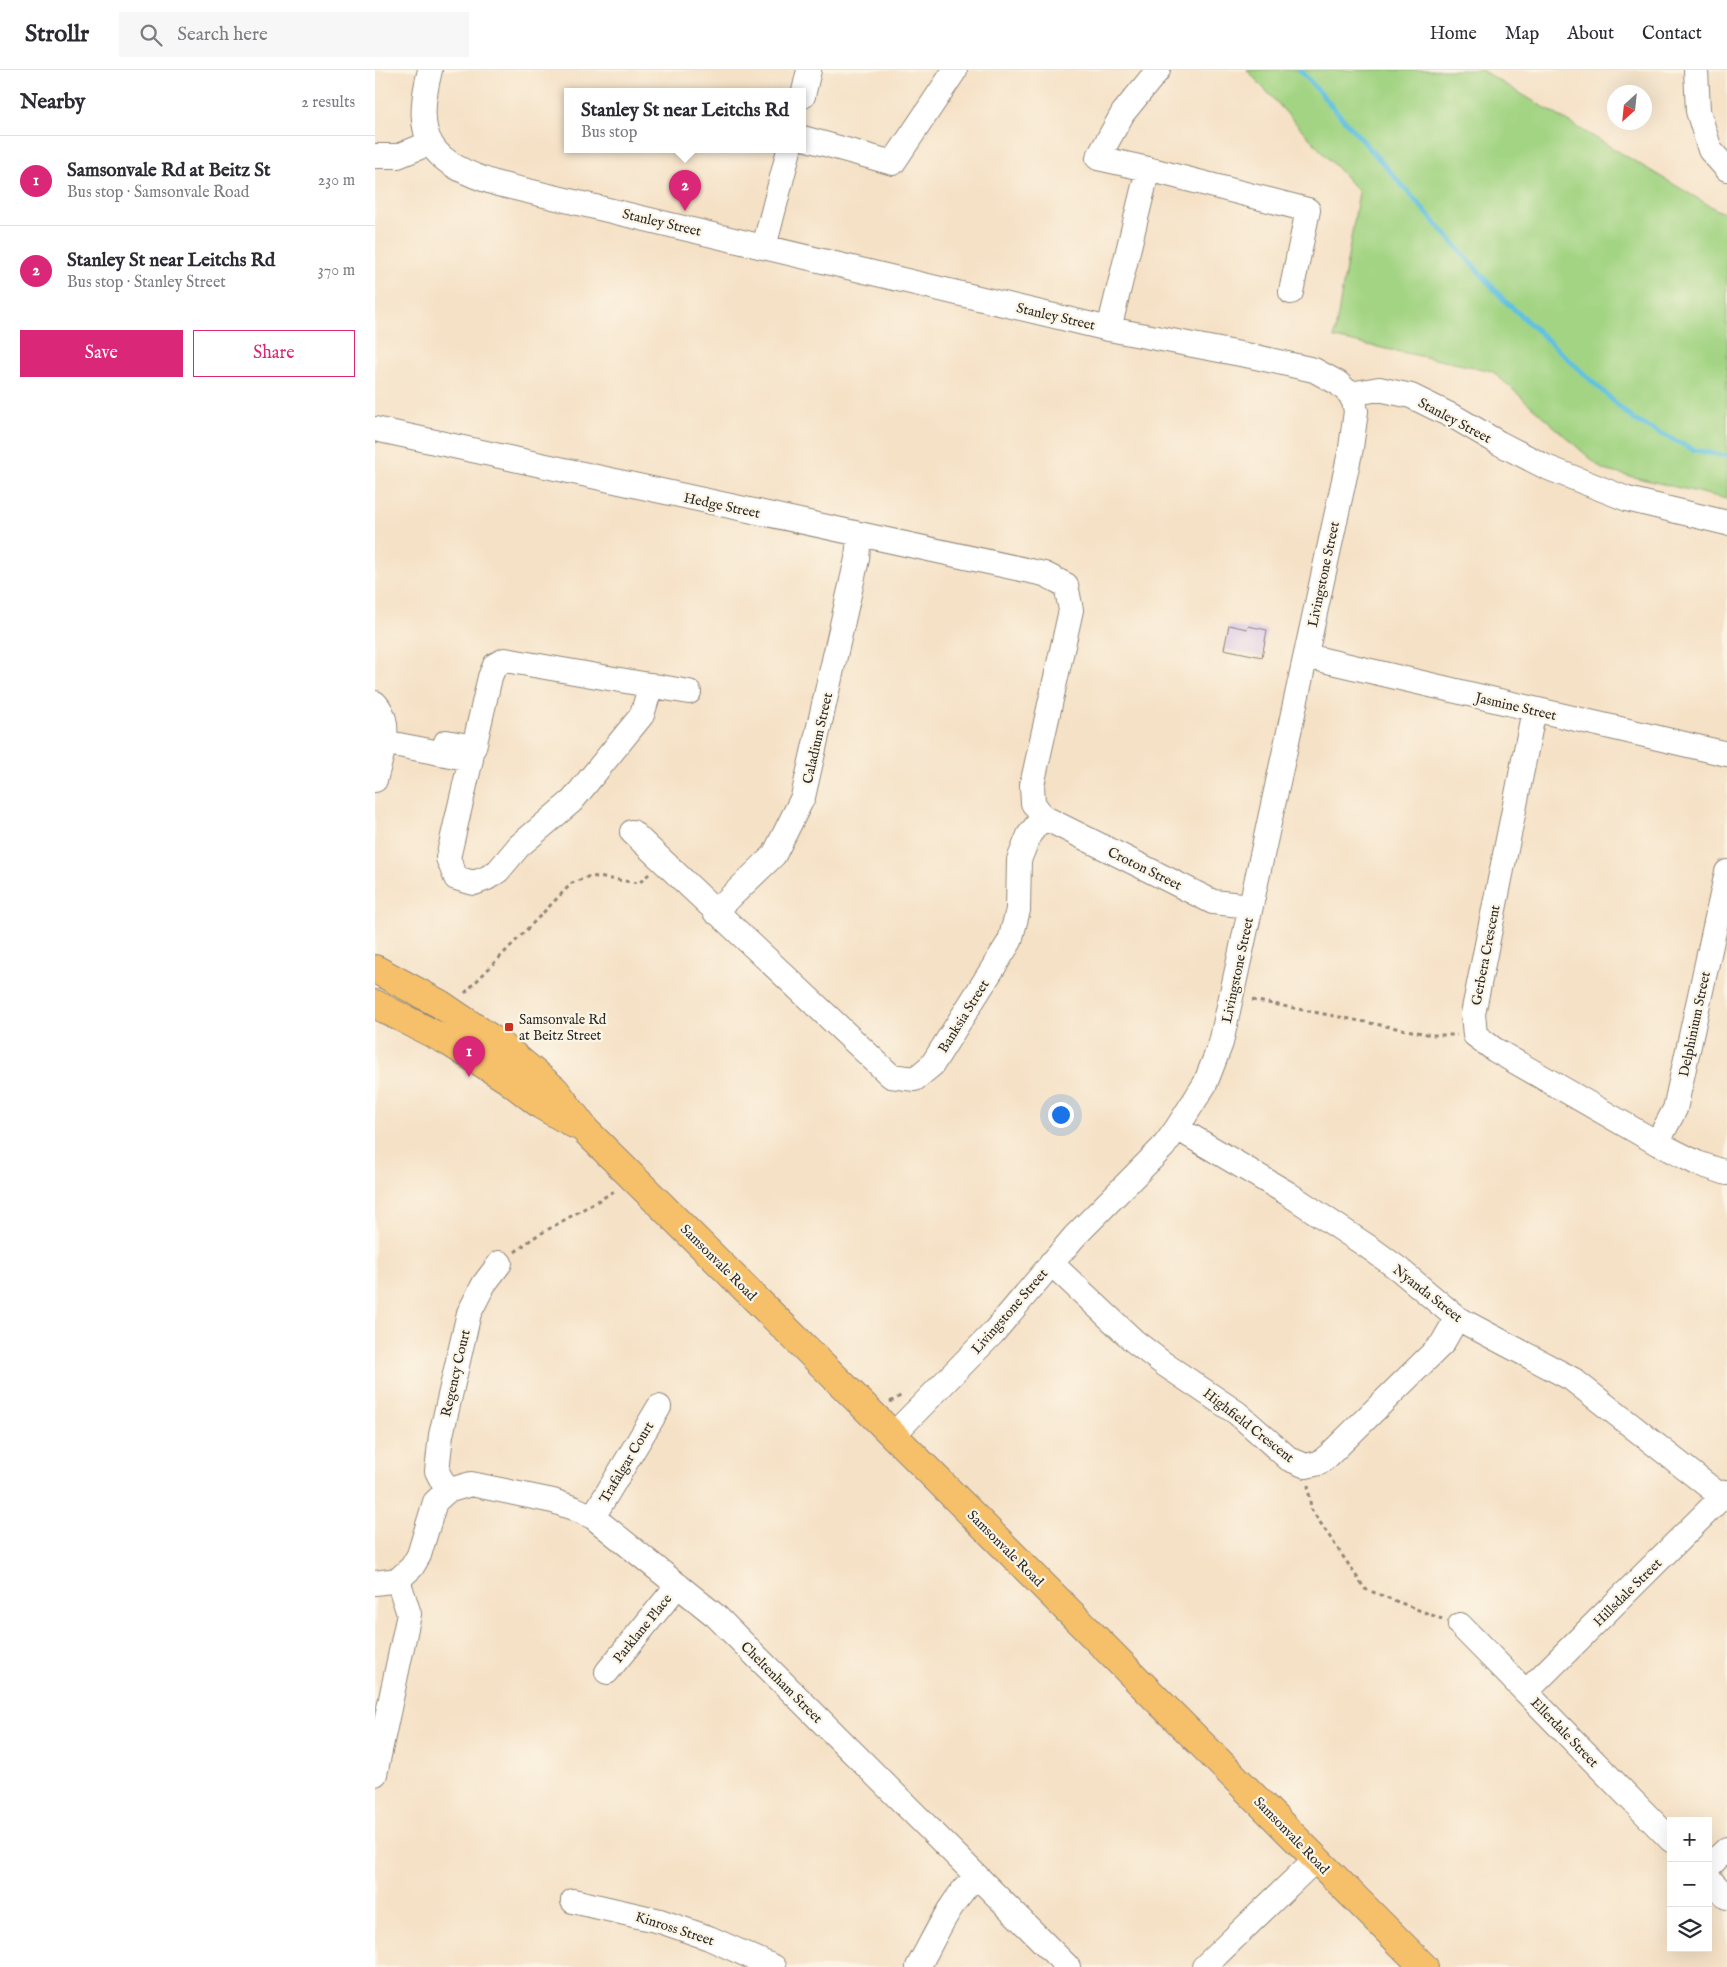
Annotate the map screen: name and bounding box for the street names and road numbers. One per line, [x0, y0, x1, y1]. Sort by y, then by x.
street label: Stanley Street [621, 205, 703, 241]
street label: Stanley Street [1015, 299, 1097, 335]
street label: Stanley Street [1415, 394, 1494, 448]
street label: Hedge Street [682, 489, 762, 523]
street label: Livingstone Street [1304, 520, 1344, 629]
street label: Jasmine Street [1472, 688, 1558, 725]
street label: Caladium Street [799, 691, 837, 786]
street label: Croton Street [1105, 843, 1185, 895]
street label: Gerbera Crescent [1467, 903, 1505, 1007]
street label: Livingstone Street [1218, 916, 1258, 1025]
street label: Delphinium Street [1675, 970, 1715, 1079]
street label: Banksia Street [934, 976, 994, 1056]
street label: Samsonvale Road [676, 1221, 761, 1305]
street label: Nyanda Street [1389, 1261, 1466, 1327]
street label: Livingstone Street [968, 1265, 1052, 1358]
street label: Regency Court [437, 1328, 475, 1419]
street label: Highfield Crescent [1199, 1385, 1298, 1467]
street label: Trafalgar Court [595, 1418, 658, 1507]
street label: Samsonvale Road [963, 1507, 1048, 1591]
street label: Hillsdale Street [1590, 1554, 1666, 1631]
street label: Parklane Place [609, 1590, 677, 1667]
street label: Cheltenham Street [737, 1638, 826, 1728]
street label: Ellerdale Street [1526, 1694, 1602, 1772]
street label: Samsonvale Road [1250, 1793, 1333, 1879]
street label: Kinross Street [633, 1908, 717, 1950]

